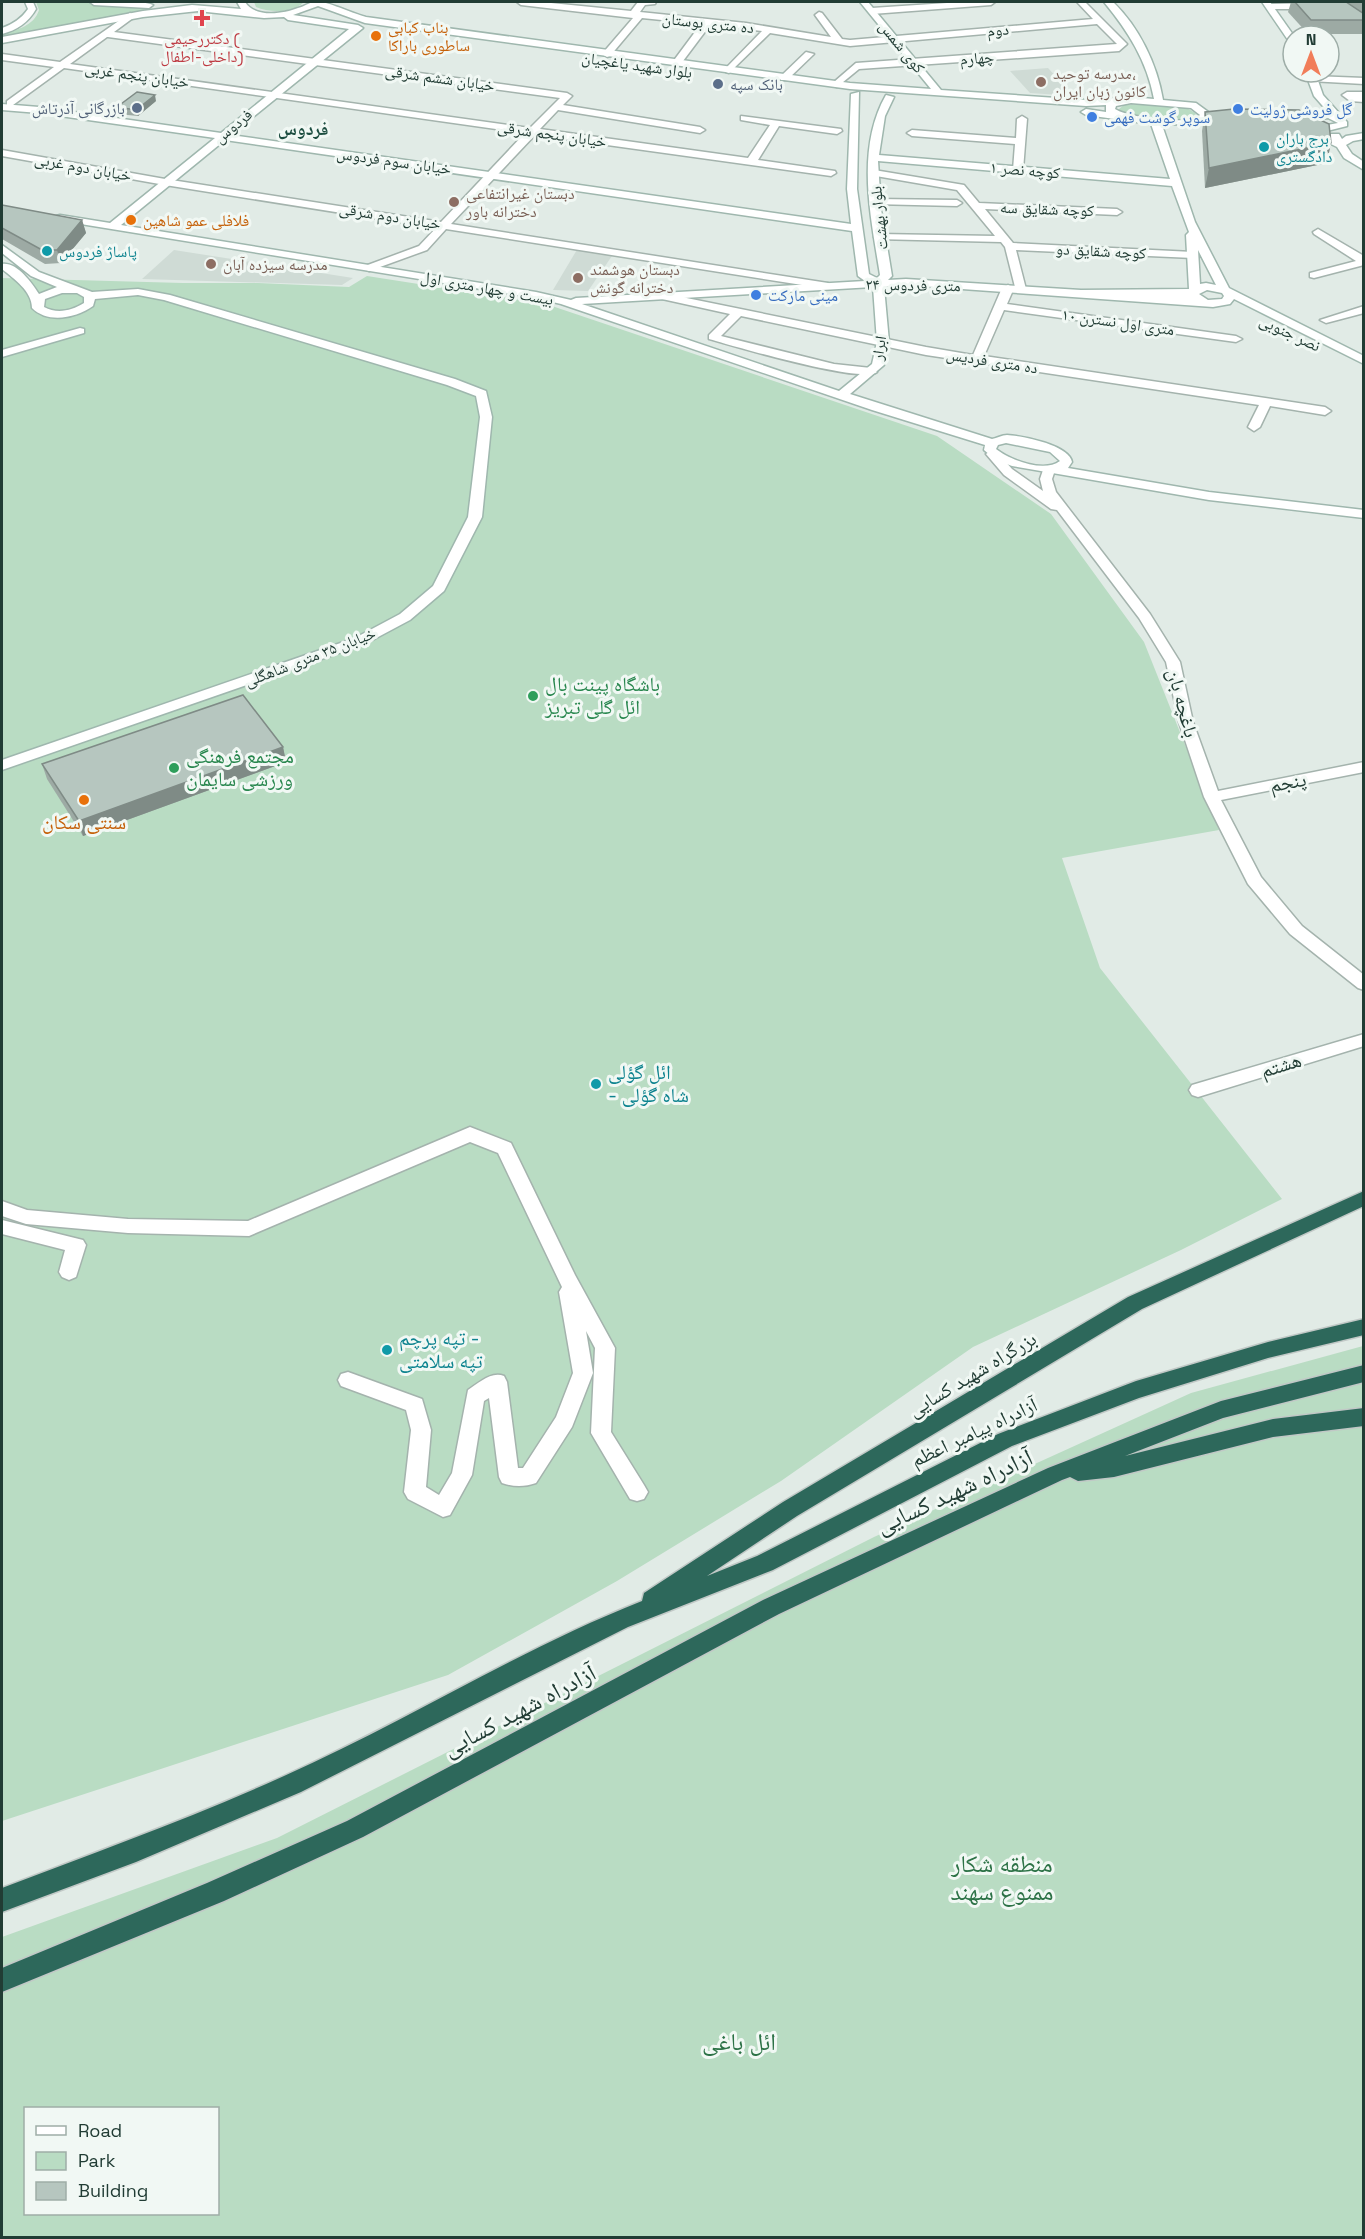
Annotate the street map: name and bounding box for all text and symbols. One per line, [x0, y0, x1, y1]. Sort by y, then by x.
street label: ده متری بوستان [661, 8, 755, 38]
marker: دکتررحیمی ( داخلی-اطفال) [193, 9, 211, 27]
street label: کوی شمس [874, 16, 930, 78]
place label: بناب کبابی ساطوری باراکا [388, 17, 470, 56]
street label: دوم [986, 19, 1010, 41]
north arrow [1281, 24, 1341, 84]
place label: دکتررحیمی ( داخلی-اطفال) [161, 28, 243, 67]
marker: بناب کبابی ساطوری باراکا [369, 29, 383, 43]
text: N [1306, 29, 1316, 50]
street label: چهارم [959, 46, 995, 70]
street label: بلوار شهید یاغچیان [580, 47, 694, 83]
street label: خیابان پنجم غربی [83, 57, 191, 93]
street label: خیابان ششم شرقی [384, 60, 496, 96]
place label: مدرسه توحید، کانون زبان ایران [1053, 63, 1146, 102]
place label: بانک سپه [730, 74, 783, 95]
marker: مدرسه توحید، کانون زبان ایران [1034, 75, 1048, 89]
marker: بانک سپه [711, 77, 725, 91]
place label: بازرگانی آذرتاش [32, 98, 125, 119]
place label: گل فروشی ژولیت [1250, 99, 1353, 120]
marker: بازرگانی آذرتاش [130, 101, 144, 115]
marker: گل فروشی ژولیت [1231, 102, 1245, 116]
street label: فردوس [209, 104, 257, 148]
place label: سوپر گوشت فهمی [1104, 107, 1210, 128]
marker: سوپر گوشت فهمی [1085, 110, 1099, 124]
street label: خیابان پنجم شرقی [496, 116, 608, 152]
district label: فردوس [278, 117, 328, 140]
place label: برج باران دادگستری [1276, 128, 1332, 167]
marker: برج باران دادگستری [1257, 140, 1271, 154]
street label: خیابان سوم فردوس [335, 143, 453, 179]
street label: خیابان دوم غربی [33, 148, 133, 186]
street label: کوچه نصر ۱ [989, 156, 1061, 184]
place label: دبستان غیرانتفاعی دخترانه باور [465, 183, 575, 222]
street label: بلوار بهشت [865, 185, 893, 251]
marker: دبستان غیرانتفاعی دخترانه باور [447, 195, 461, 209]
street label: کوچه شقایق سه [1000, 197, 1095, 221]
street label: خیابان دوم شرقی [338, 198, 442, 234]
place label: فلافلی عمو شاهین [143, 210, 249, 231]
marker: فلافلی عمو شاهین [124, 213, 138, 227]
street label: کوچه شقایق دو [1055, 238, 1147, 264]
place label: پاساژ فردوس [59, 241, 137, 262]
marker: پاساژ فردوس [40, 244, 54, 258]
place label: مدرسه سیزده آبان [223, 254, 328, 275]
marker: مدرسه سیزده آبان [204, 257, 218, 271]
place label: دبستان هوشمند دخترانه گونش [590, 259, 680, 298]
street label: بیست و چهار متری اول [419, 266, 555, 310]
marker: دبستان هوشمند دخترانه گونش [571, 271, 585, 285]
street label: ۲۴ متری فردوس [865, 274, 961, 296]
place label: مینی مارکت [768, 285, 838, 306]
marker: مینی مارکت [749, 288, 763, 302]
street label: ۱۰ متری اول نسترن [1060, 304, 1176, 340]
street label: نصر جنوبی [1256, 310, 1324, 356]
street label: ابرار [867, 334, 891, 363]
street label: ده متری فردیس [945, 343, 1039, 379]
street label: خیابان ۳۵ متری شاهگلی [241, 622, 379, 692]
street label: باغچه بان [1161, 666, 1205, 740]
place label: باشگاه پینت بال ائل گلی تبریز [544, 671, 660, 720]
marker: باشگاه پینت بال ائل گلی تبریز [526, 689, 540, 703]
place label: مجتمع فرهنگی ورزشی سایمان [186, 743, 294, 792]
marker: مجتمع فرهنگی ورزشی سایمان [167, 761, 181, 775]
street label: پنجم [1268, 766, 1309, 799]
marker: سنتی سکان [77, 793, 91, 807]
place label: سنتی سکان [42, 809, 126, 835]
street label: هشتم [1258, 1047, 1305, 1084]
place label: ائل گؤلی - شاه گؤلی [608, 1059, 689, 1108]
marker: ائل گؤلی - شاه گؤلی [589, 1077, 603, 1091]
place label: تپه پرچم - تپه سلامتی [399, 1325, 483, 1374]
street label: بزرگراه شهید کسایی [903, 1325, 1041, 1423]
marker: تپه پرچم - تپه سلامتی [380, 1343, 394, 1357]
street label: آزادراه پیامبر اعظم [907, 1391, 1043, 1474]
street label: آزادراه شهید کسایی [871, 1441, 1038, 1541]
street label: آزادراه شهید کسایی [437, 1656, 602, 1763]
park label: منطقه شکار ممنوع سهند [950, 1848, 1054, 1907]
park label: ائل باغی [702, 2026, 776, 2057]
legend [24, 2107, 219, 2215]
text: Road [78, 2119, 122, 2142]
text: Park [78, 2149, 116, 2172]
text: Building [78, 2179, 148, 2202]

